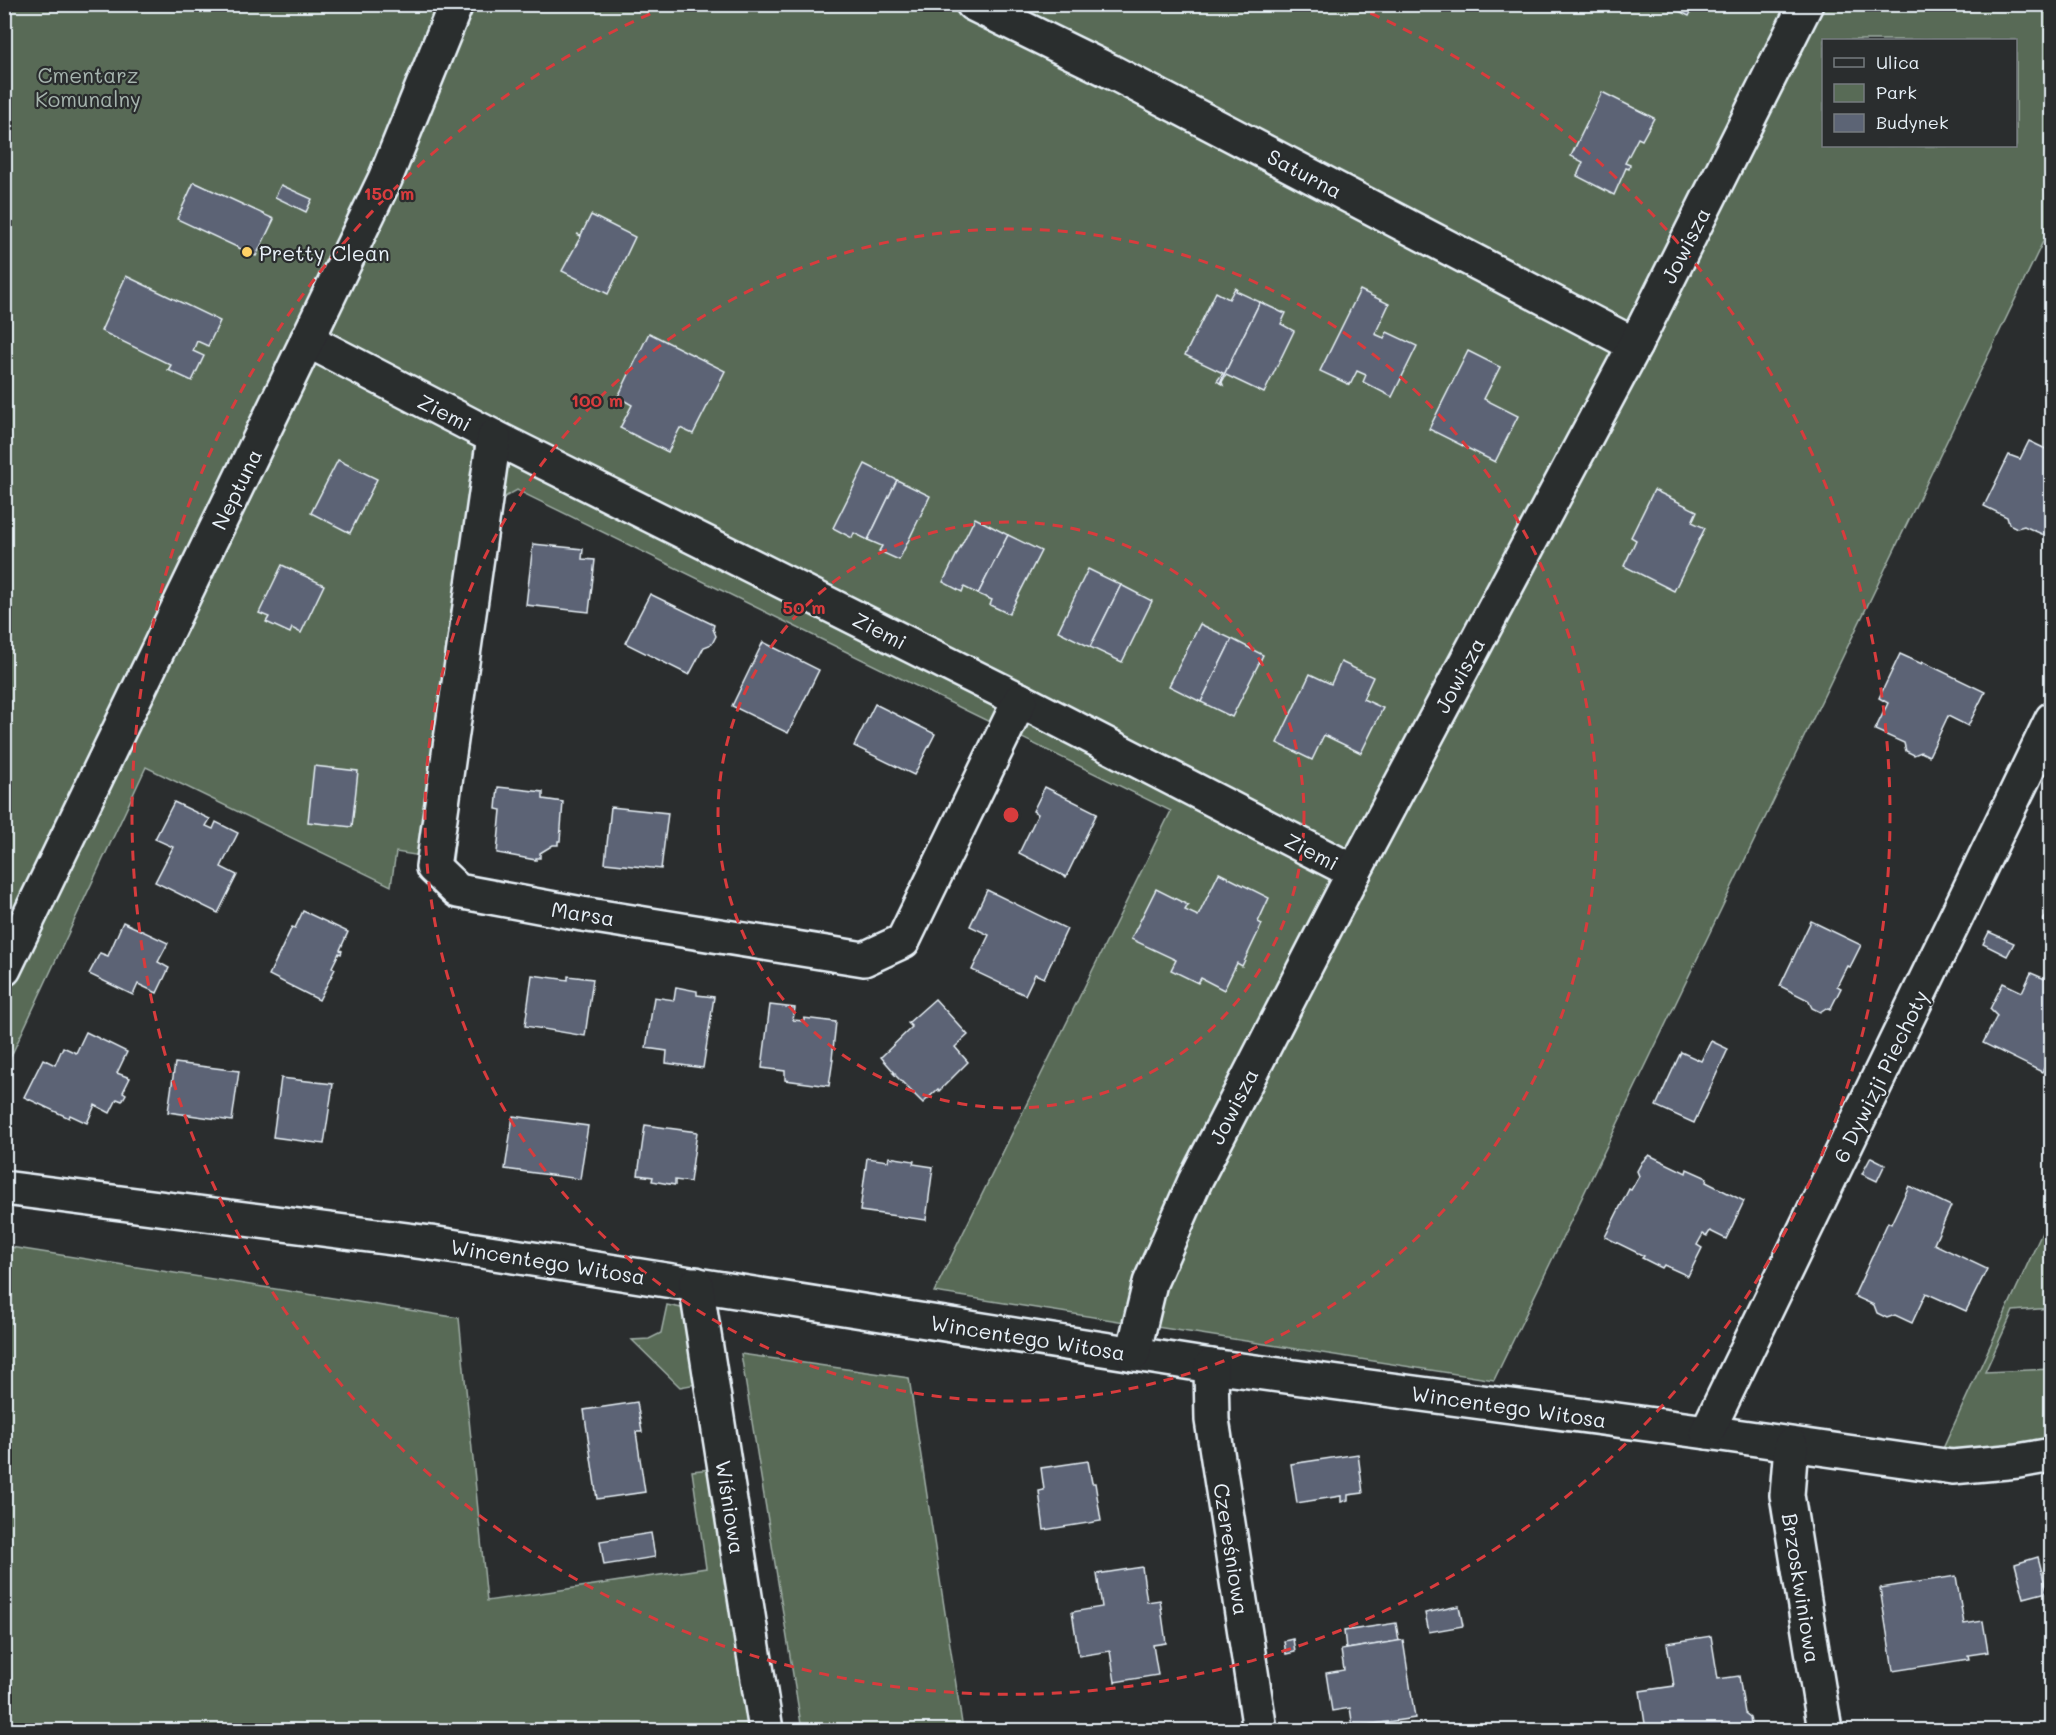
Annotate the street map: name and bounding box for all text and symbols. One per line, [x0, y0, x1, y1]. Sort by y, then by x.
legend [1822, 39, 2017, 147]
text: Ulica [1876, 50, 1920, 74]
park label: Cmentarz Komunalny [35, 61, 141, 112]
text: Park [1876, 80, 1917, 104]
text: Budynek [1876, 110, 1949, 134]
street label: Saturna [1263, 142, 1347, 204]
text: 150 m [364, 181, 414, 205]
street label: Jowisza [1654, 202, 1716, 288]
place label: Pretty Clean [259, 239, 390, 266]
marker: Pretty Clean [240, 245, 254, 259]
street label: Ziemi [414, 387, 476, 437]
text: 100 m [571, 388, 623, 412]
street label: Neptuna [205, 444, 267, 534]
text: 50 m [783, 595, 825, 619]
street label: Ziemi [849, 605, 911, 655]
street label: Jowisza [1428, 633, 1490, 717]
centre of rings [1001, 805, 1021, 825]
street label: Ziemi [1281, 826, 1343, 876]
street label: Marsa [549, 895, 617, 931]
street label: 6 Dywizji Piechoty [1827, 985, 1933, 1167]
street label: Jowisza [1202, 1063, 1264, 1149]
street label: Wincentego Witosa [449, 1232, 647, 1290]
street label: Wincentego Witosa [929, 1308, 1127, 1366]
street label: Wincentego Witosa [1410, 1379, 1608, 1433]
street label: Wiśniowa [710, 1458, 752, 1556]
street label: Czereśniowa [1208, 1481, 1256, 1617]
street label: Brzoskwiniowa [1777, 1511, 1827, 1665]

